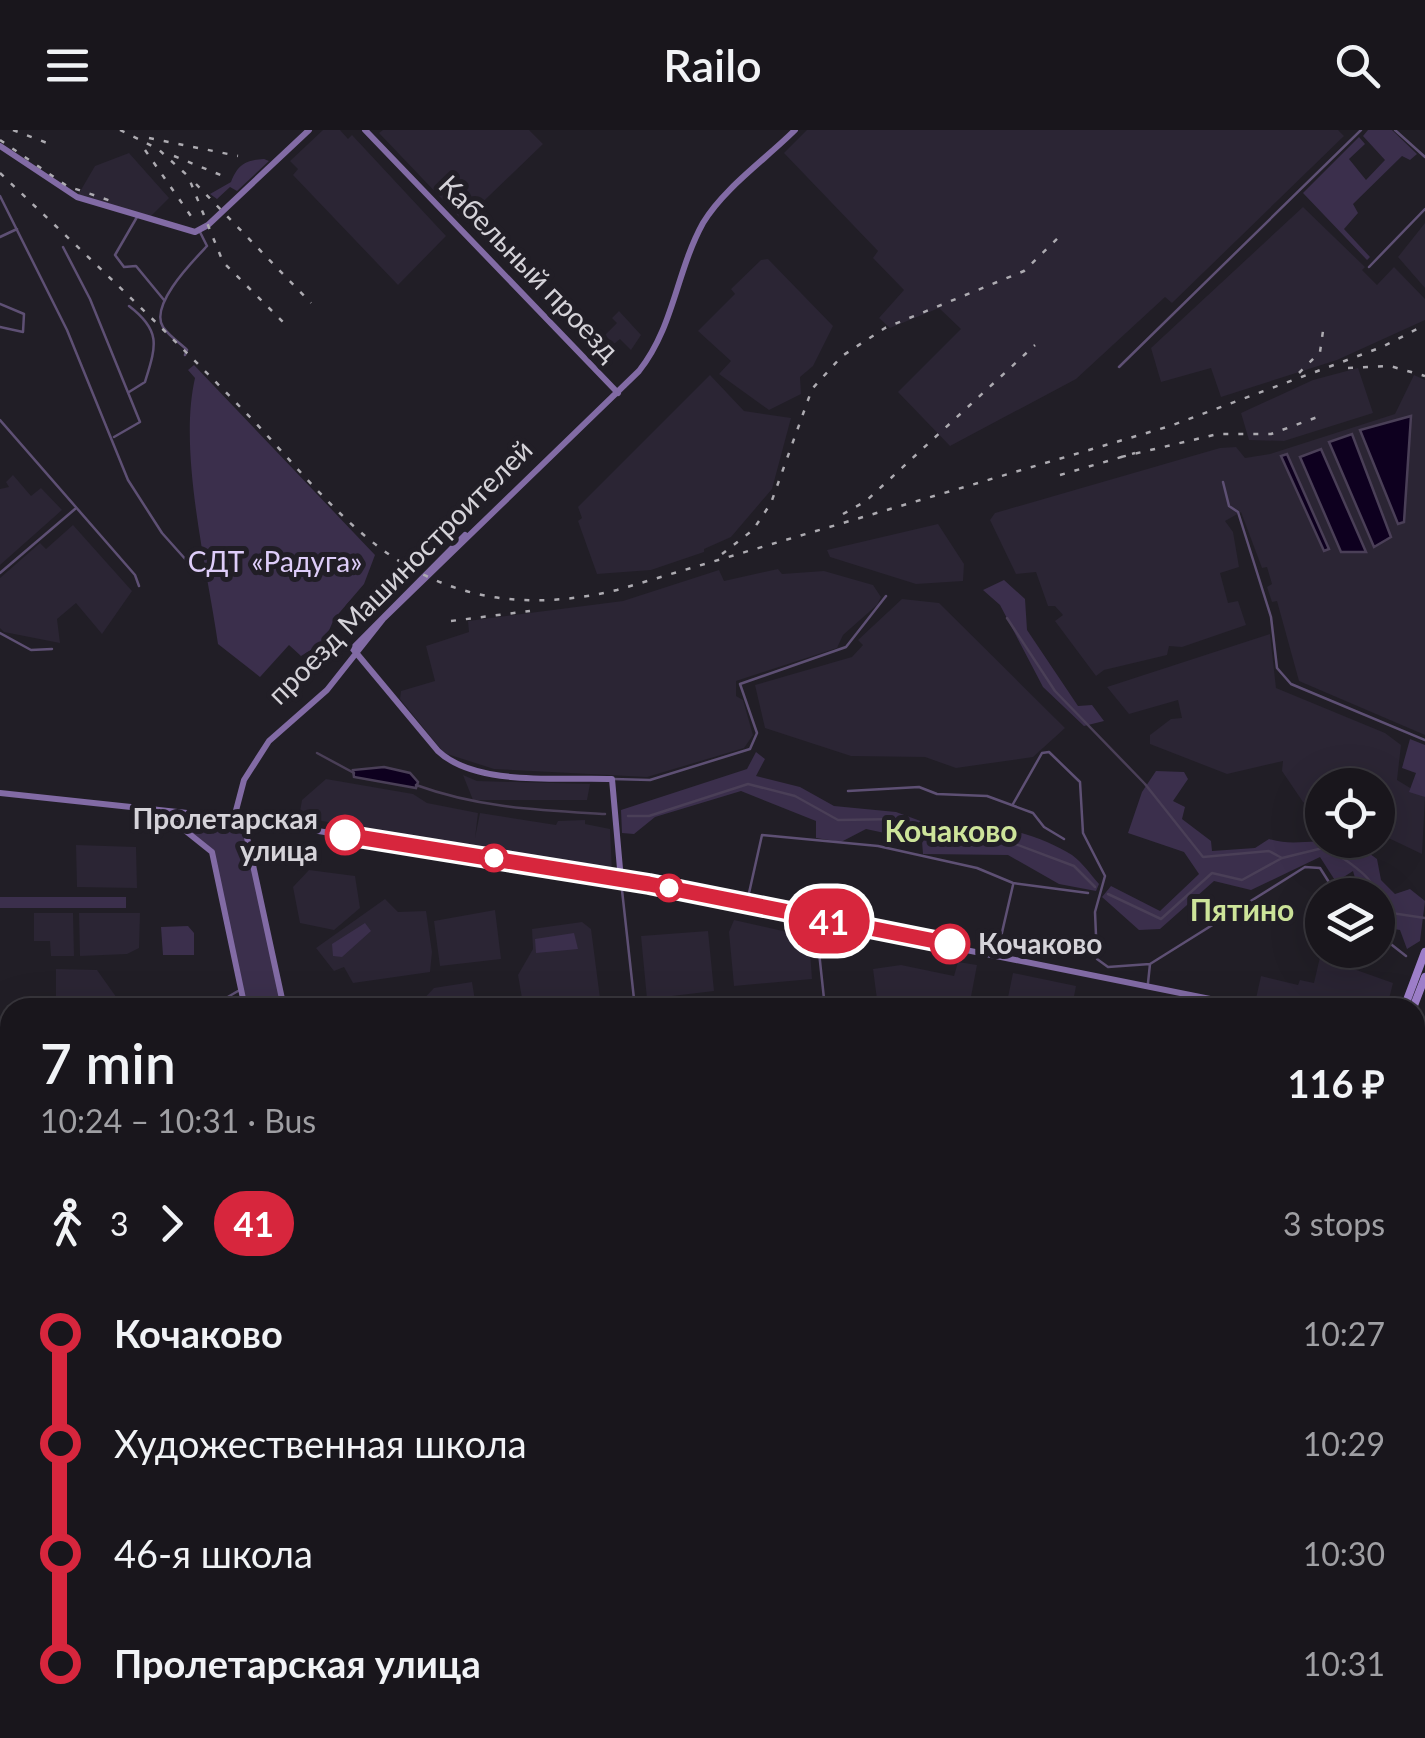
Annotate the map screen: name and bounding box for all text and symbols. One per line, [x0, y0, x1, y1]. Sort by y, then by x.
icon: menu [40, 38, 95, 93]
text: Railo [663, 38, 762, 92]
icon: search [1330, 38, 1385, 93]
street label: Кабельный проезд [433, 168, 627, 367]
street label: проезд Машиностроителей [260, 432, 539, 711]
park label: СДТ «Радуга» [188, 544, 362, 578]
map controls [1305, 768, 1395, 968]
button: locate [1305, 768, 1395, 858]
place label: Пролетарская улица [133, 801, 318, 867]
district label: Кочаково [884, 812, 1018, 848]
marker: Пролетарская улица [326, 816, 364, 854]
unlabelled marker [481, 845, 507, 871]
unlabelled marker [656, 875, 682, 901]
button: layers [1305, 878, 1395, 968]
line badge: 41 [784, 888, 874, 954]
district label: Пятино [1190, 891, 1294, 927]
text: 41 [809, 900, 849, 942]
marker: Кочаково [931, 925, 969, 963]
place label: Кочаково [978, 926, 1102, 960]
text: 7 min [40, 1030, 176, 1096]
text: 116 ₽ [1288, 1060, 1385, 1106]
text: 10:24 – 10:31 · Bus [40, 1101, 316, 1140]
icon: walk [40, 1196, 95, 1251]
icon: forward [144, 1196, 199, 1251]
text: 41 [234, 1202, 274, 1244]
text: 3 [110, 1204, 129, 1243]
text: 3 stops [1283, 1204, 1385, 1243]
text: Кочаково [114, 1310, 283, 1356]
text: 10:27 [1303, 1314, 1385, 1353]
text: Художественная школа [114, 1420, 527, 1466]
text: 10:29 [1303, 1424, 1385, 1463]
text: 46-я школа [114, 1530, 313, 1576]
text: 10:30 [1303, 1534, 1385, 1573]
text: Пролетарская улица [114, 1640, 481, 1686]
text: 10:31 [1303, 1644, 1385, 1683]

